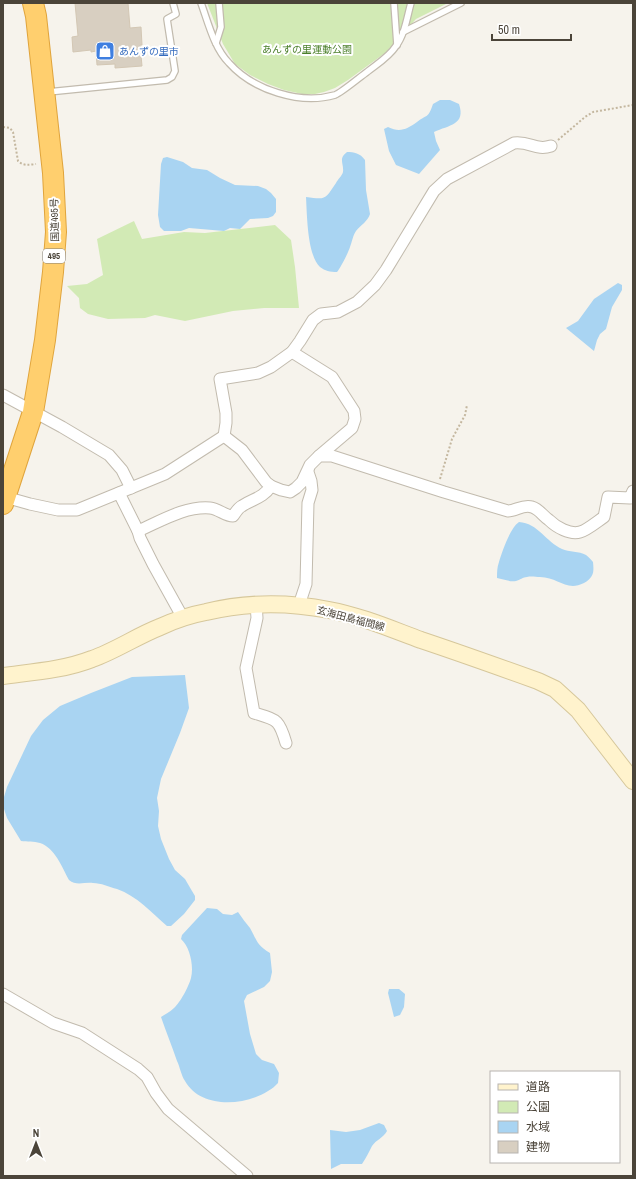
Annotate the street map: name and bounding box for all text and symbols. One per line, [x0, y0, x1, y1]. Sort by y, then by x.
scale bar [492, 16, 571, 42]
text: 50 m [498, 22, 520, 38]
shop icon: あんずの里市 [94, 40, 116, 62]
park label: あんずの里運動公園 [262, 43, 352, 56]
place label: あんずの里市 [119, 45, 179, 58]
street label: 国道495号 [48, 198, 61, 242]
road number: 495 [43, 249, 65, 263]
street label: 玄海田島福間線 [315, 603, 386, 634]
legend [490, 1071, 620, 1163]
text: 道路 [526, 1079, 550, 1095]
text: 公園 [526, 1099, 550, 1115]
text: 水域 [526, 1119, 550, 1135]
north arrow [16, 1123, 56, 1163]
text: N [33, 1126, 39, 1140]
text: 建物 [526, 1139, 550, 1155]

